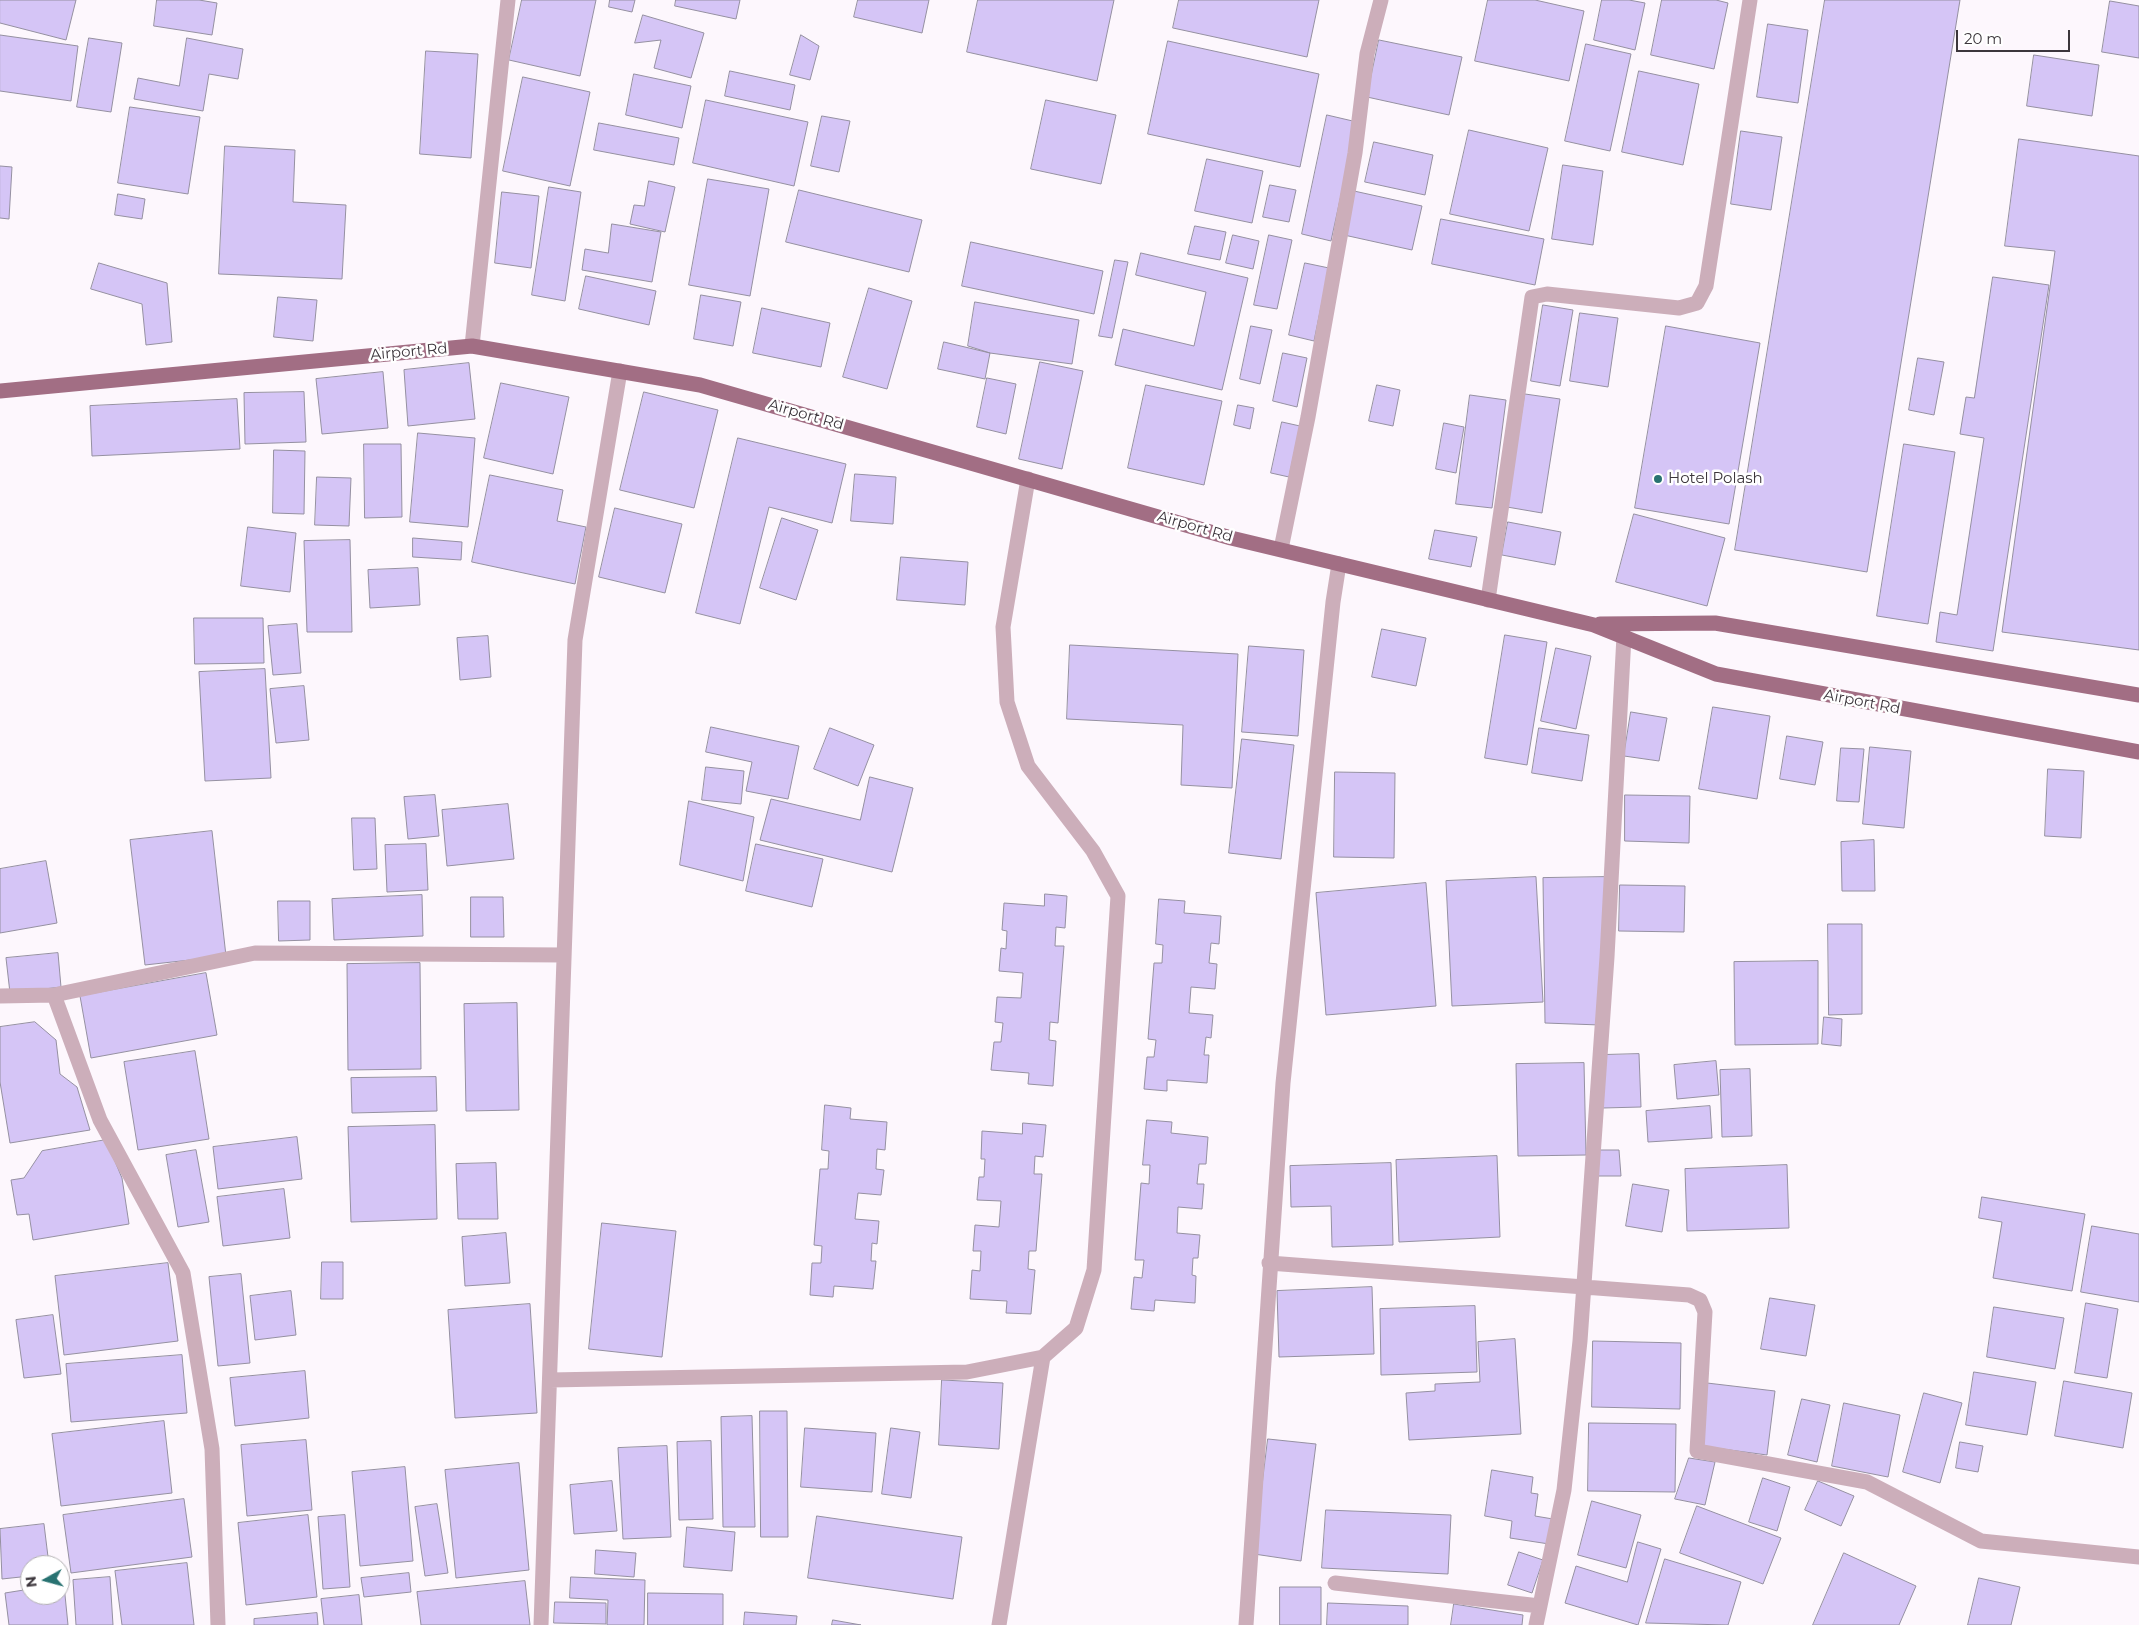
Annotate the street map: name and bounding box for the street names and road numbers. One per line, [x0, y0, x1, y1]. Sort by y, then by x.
street label: Airport Rd [370, 340, 448, 364]
street label: Airport Rd [766, 396, 846, 434]
street label: Airport Rd [1155, 508, 1235, 546]
street label: Airport Rd [1822, 686, 1902, 718]

